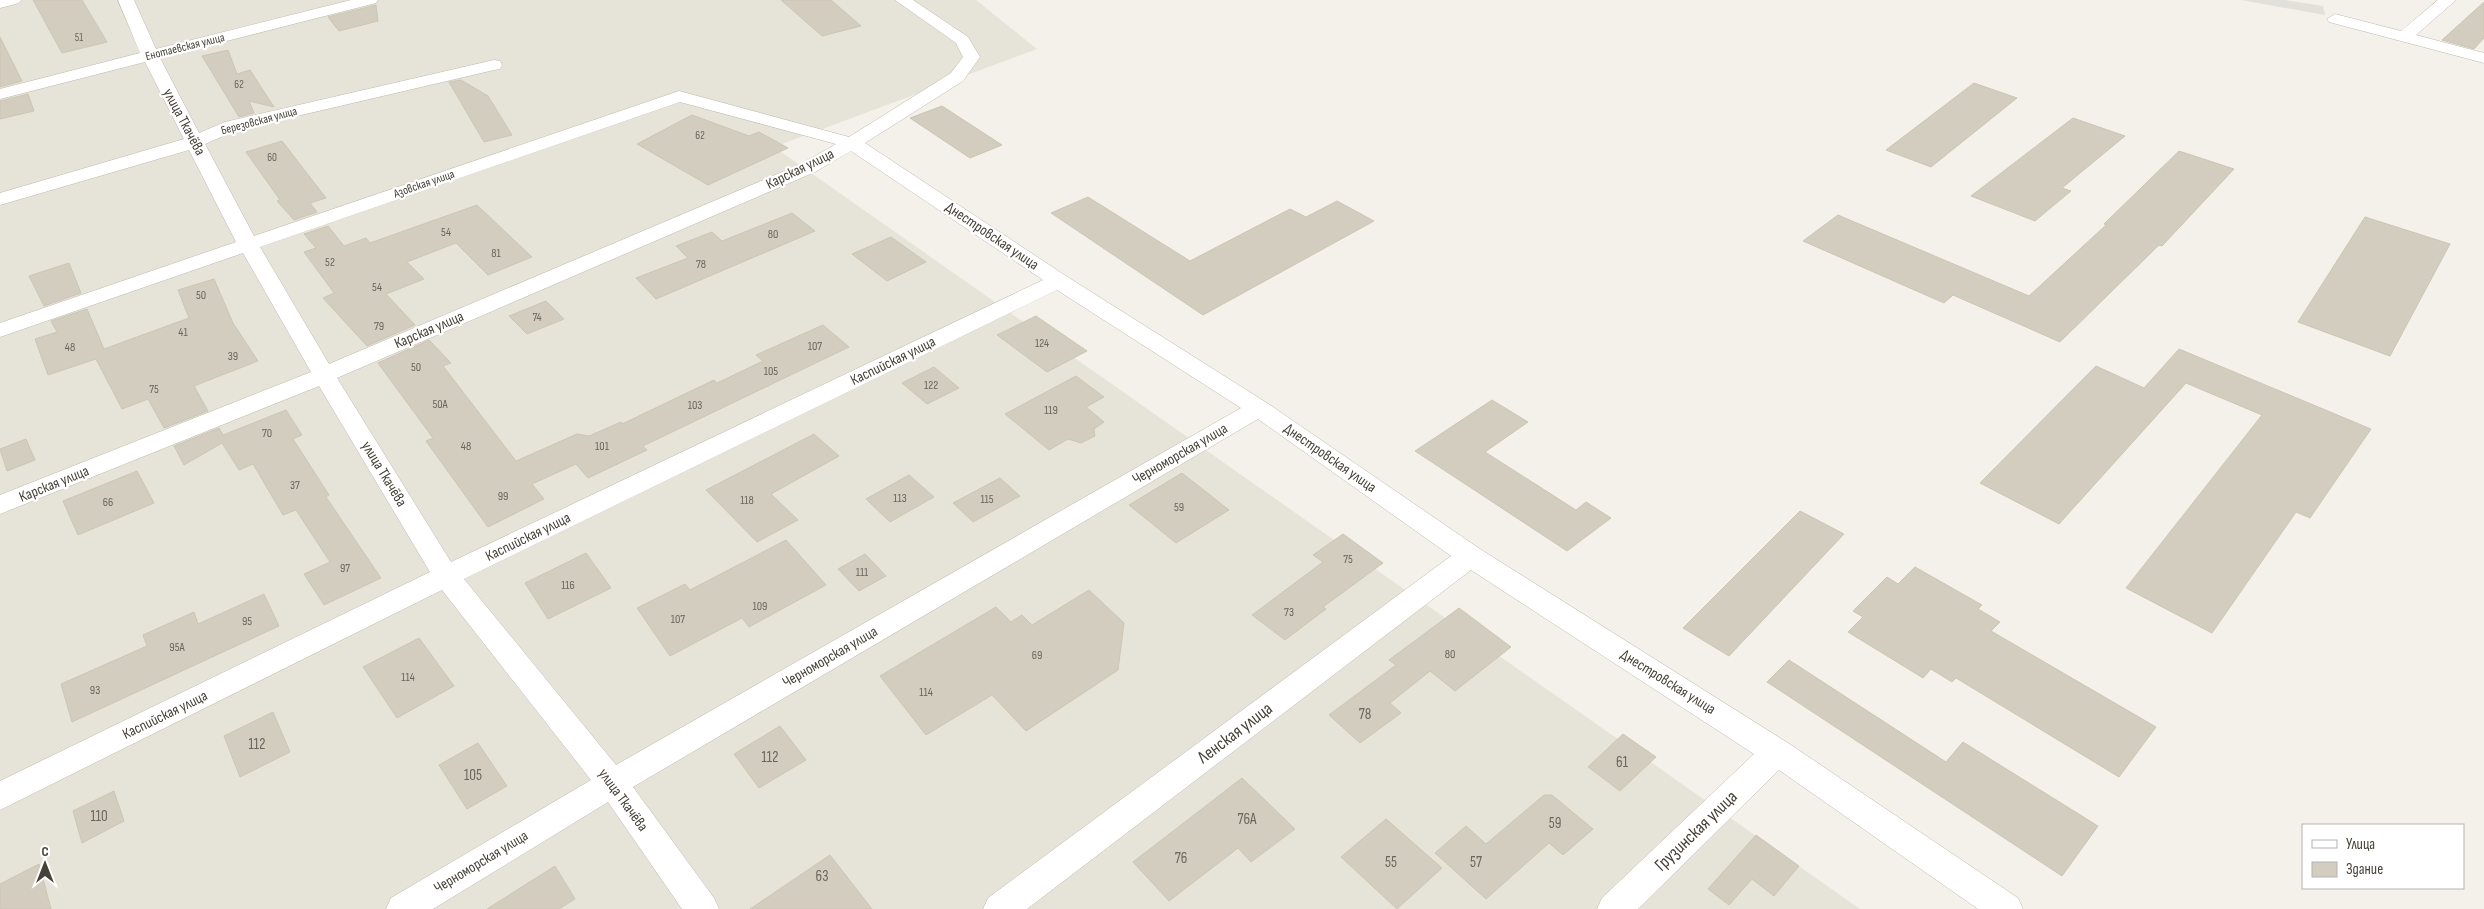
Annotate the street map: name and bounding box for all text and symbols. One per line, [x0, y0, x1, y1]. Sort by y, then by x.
street label: Енотаевская улица [144, 30, 226, 64]
house number: 51 [75, 31, 83, 44]
house number: 62 [234, 78, 244, 91]
street label: улица Ткачёва [158, 85, 210, 159]
street label: Березовская улица [219, 104, 299, 138]
house number: 62 [695, 129, 705, 142]
street label: Карская улица [763, 144, 837, 194]
house number: 60 [267, 151, 277, 164]
street label: Азовская улица [391, 166, 457, 202]
street label: Днестровская улица [942, 198, 1043, 274]
house number: 54 [441, 225, 451, 240]
house number: 80 [768, 227, 778, 242]
house number: 81 [491, 246, 502, 261]
house number: 52 [325, 255, 335, 270]
house number: 78 [696, 257, 706, 272]
house number: 54 [372, 280, 382, 295]
house number: 50 [196, 288, 206, 303]
street label: Карская улица [391, 307, 467, 353]
house number: 74 [532, 310, 542, 325]
house number: 79 [374, 319, 384, 334]
house number: 41 [178, 325, 188, 340]
street label: Каспийская улица [847, 332, 939, 390]
house number: 124 [1035, 336, 1049, 351]
house number: 107 [808, 339, 822, 354]
house number: 48 [65, 340, 75, 355]
house number: 39 [228, 349, 238, 364]
house number: 50 [411, 360, 421, 375]
house number: 105 [764, 364, 778, 379]
house number: 122 [924, 378, 938, 393]
house number: 75 [149, 382, 159, 397]
house number: 50А [432, 397, 448, 412]
house number: 103 [688, 398, 702, 413]
house number: 119 [1044, 403, 1058, 418]
street label: Черноморская улица [1129, 419, 1231, 489]
street label: Днестровская улица [1280, 419, 1380, 497]
house number: 70 [262, 426, 272, 441]
street label: улица Ткачёва [357, 438, 411, 510]
house number: 48 [461, 439, 471, 454]
house number: 101 [595, 439, 610, 454]
street label: Карская улица [16, 461, 92, 507]
house number: 37 [290, 478, 300, 493]
house number: 99 [498, 489, 508, 504]
house number: 113 [893, 491, 907, 506]
house number: 115 [980, 492, 994, 507]
house number: 118 [740, 493, 754, 508]
house number: 66 [103, 495, 113, 510]
house number: 59 [1174, 500, 1184, 515]
street label: Каспийская улица [482, 508, 574, 566]
house number: 75 [1343, 552, 1353, 567]
house number: 97 [340, 561, 350, 576]
house number: 111 [856, 565, 869, 580]
house number: 116 [561, 578, 575, 593]
house number: 109 [753, 599, 767, 614]
house number: 73 [1284, 605, 1294, 620]
house number: 107 [671, 612, 685, 627]
house number: 95 [242, 614, 252, 629]
street label: Черноморская улица [779, 622, 881, 692]
house number: 95А [169, 640, 185, 655]
street label: Днестровская улица [1617, 645, 1719, 719]
house number: 80 [1445, 647, 1455, 662]
house number: 69 [1032, 648, 1042, 663]
house number: 114 [401, 670, 415, 685]
house number: 93 [90, 683, 100, 698]
house number: 114 [919, 685, 933, 700]
street label: Каспийская улица [119, 686, 211, 744]
street label: Ленская улица [1193, 698, 1277, 769]
house number: 78 [1359, 705, 1371, 724]
house number: 112 [249, 735, 265, 754]
house number: 112 [762, 748, 778, 767]
house number: 61 [1616, 753, 1629, 772]
street label: улица Ткачёва [594, 765, 652, 835]
house number: 105 [464, 766, 482, 785]
street label: Грузинская улица [1650, 786, 1742, 876]
house number: 110 [90, 807, 108, 826]
house number: 76А [1238, 810, 1257, 829]
house number: 59 [1549, 814, 1561, 833]
legend [2302, 824, 2464, 889]
street label: Черноморская улица [430, 826, 532, 898]
text: Улица [2346, 835, 2375, 854]
north arrow [20, 839, 70, 889]
text: С [41, 843, 49, 860]
house number: 76 [1175, 849, 1187, 868]
house number: 55 [1385, 853, 1397, 872]
house number: 57 [1470, 853, 1482, 872]
text: Здание [2346, 860, 2383, 879]
house number: 63 [816, 867, 828, 886]

